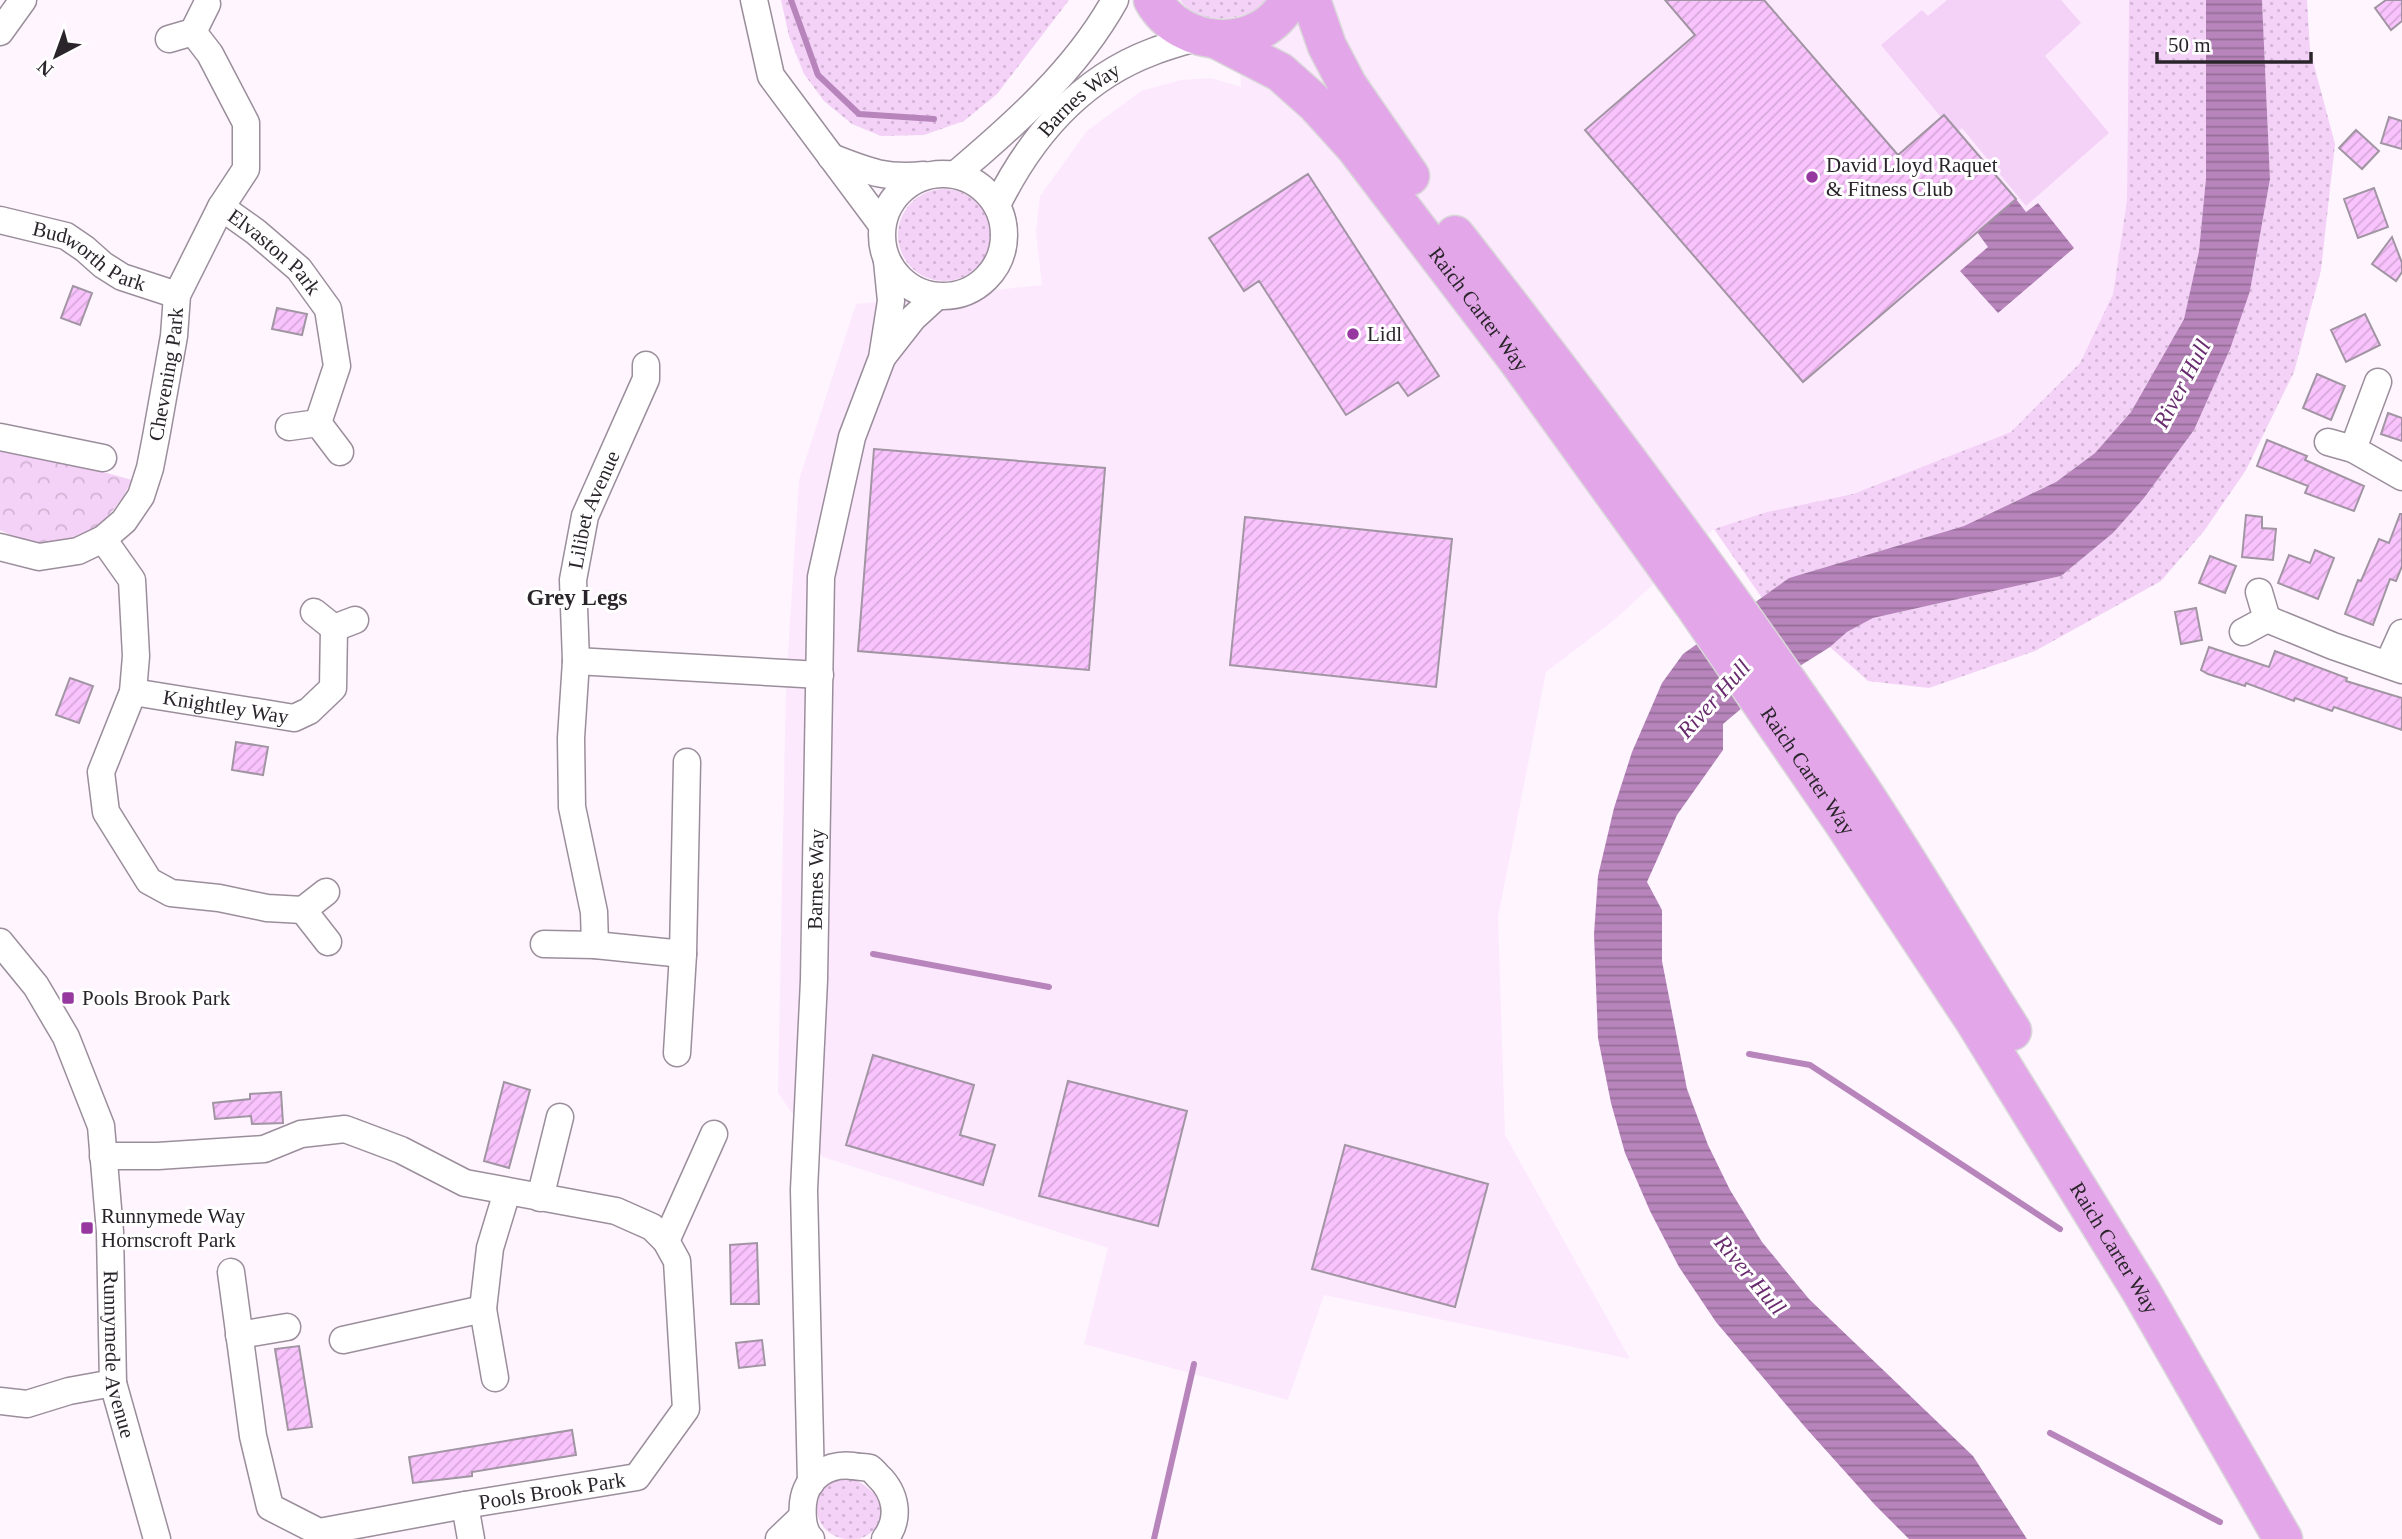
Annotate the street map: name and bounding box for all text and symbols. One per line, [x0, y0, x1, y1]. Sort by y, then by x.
north arrow [21, 21, 91, 91]
scale bar [2157, 21, 2311, 65]
text: 50 m [2168, 33, 2211, 57]
text: N [33, 56, 57, 81]
street label: Barnes Way [1033, 57, 1125, 141]
place label: David Lloyd Raquet & Fitness Club [1826, 153, 1998, 201]
marker: David Lloyd Raquet & Fitness Club [1804, 169, 1820, 185]
street label: Elvaston Park [223, 204, 326, 300]
street label: Budworth Park [30, 216, 149, 296]
street label: Raich Carter Way [1424, 242, 1534, 376]
street label: Chevening Park [144, 306, 188, 443]
place label: Lidl [1367, 322, 1402, 346]
marker: Lidl [1345, 326, 1361, 342]
water label: River Hull [2148, 336, 2216, 433]
street label: Lilibet Avenue [563, 447, 625, 571]
district label: Grey Legs [526, 585, 628, 610]
water label: River Hull [1672, 655, 1756, 744]
street label: Knightley Way [161, 685, 291, 729]
street label: Raich Carter Way [1756, 702, 1860, 840]
street label: Barnes Way [803, 828, 829, 930]
place label: Pools Brook Park [82, 986, 231, 1010]
marker: Pools Brook Park [60, 990, 76, 1006]
street label: Raich Carter Way [2065, 1178, 2164, 1318]
place label: Runnymede Way Hornscroft Park [101, 1204, 246, 1252]
marker: Runnymede Way Hornscroft Park [79, 1220, 95, 1236]
water label: River Hull [1709, 1229, 1791, 1320]
street label: Runnymede Avenue [99, 1270, 140, 1441]
street label: Pools Brook Park [477, 1467, 628, 1514]

